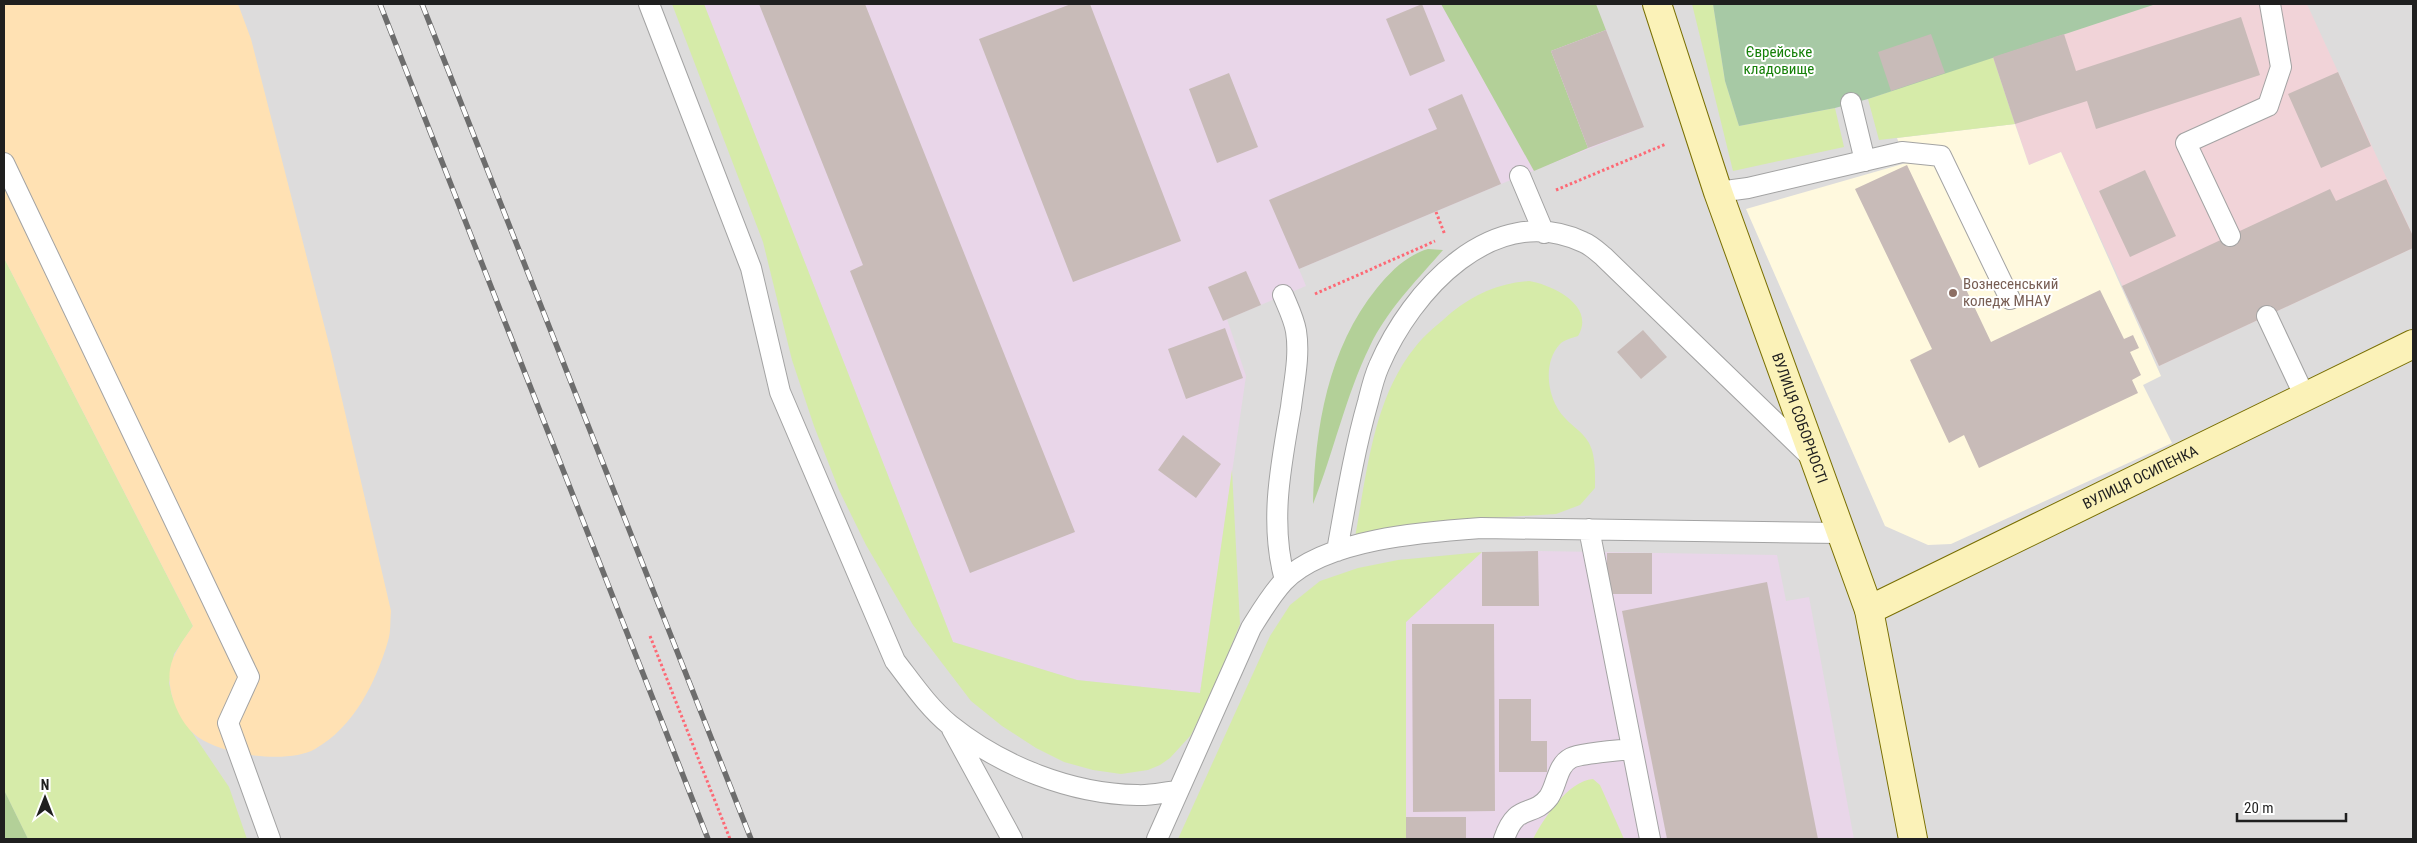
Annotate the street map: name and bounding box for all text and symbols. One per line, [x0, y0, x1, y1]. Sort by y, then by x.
park label: Єврейське кладовище [1744, 43, 1814, 78]
place label: Вознесенський коледж МНАУ [1963, 275, 2058, 310]
marker: Вознесенський коледж МНАУ [1947, 287, 1959, 299]
street label: ВУЛИЦЯ СОБОРНОСТІ [1768, 350, 1831, 486]
street label: ВУЛИЦЯ ОСИПЕНКА [2080, 441, 2201, 513]
north arrow [20, 773, 70, 823]
text: N [41, 777, 49, 793]
scale bar [2237, 790, 2346, 822]
text: 20 m [2244, 799, 2274, 817]

